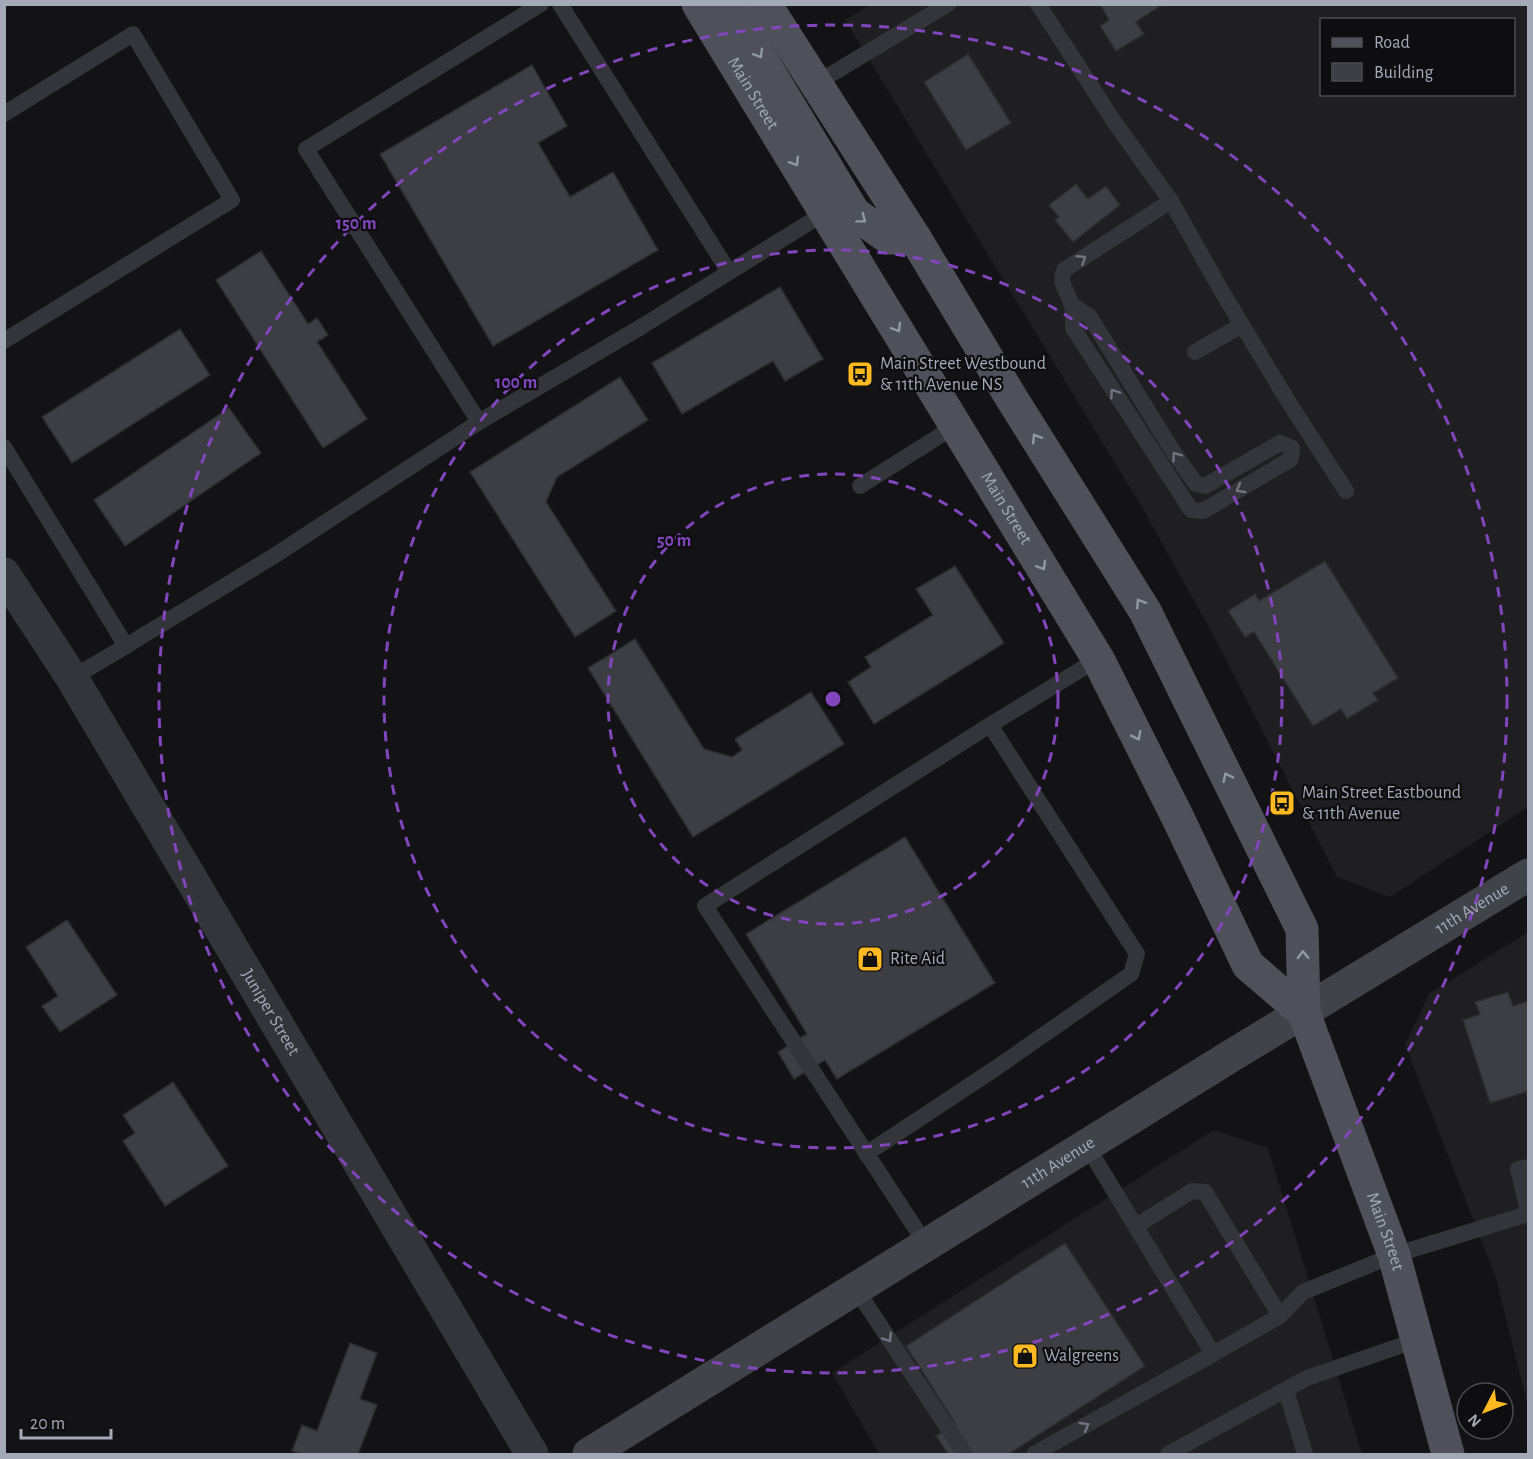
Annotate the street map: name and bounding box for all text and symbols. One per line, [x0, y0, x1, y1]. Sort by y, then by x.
legend [1320, 18, 1515, 96]
text: Road [1374, 34, 1410, 52]
one-way arrow [751, 48, 763, 58]
street label: Main Street [724, 54, 782, 133]
text: Building [1374, 64, 1434, 82]
one-way arrow [787, 156, 799, 166]
one-way arrow [856, 212, 867, 223]
text: 150 m [336, 215, 376, 233]
one-way arrow [1076, 254, 1086, 266]
one-way arrow [889, 322, 901, 332]
place label: Main Street Westbound & 11th Avenue NS [880, 355, 1046, 394]
bus stop icon: Main Street Westbound & 11th Avenue NS [845, 359, 875, 389]
text: 100 m [495, 374, 537, 392]
one-way arrow [1110, 389, 1122, 399]
one-way arrow [1032, 434, 1043, 445]
one-way arrow [1172, 452, 1183, 463]
street label: Main Street [977, 469, 1035, 548]
one-way arrow [1236, 481, 1246, 493]
text: 50 m [657, 532, 691, 550]
one-way arrow [1035, 560, 1047, 570]
one-way arrow [1136, 599, 1148, 609]
centre of rings [823, 689, 843, 709]
one-way arrow [1130, 730, 1141, 741]
one-way arrow [1223, 773, 1235, 784]
place label: Main Street Eastbound & 11th Avenue [1302, 784, 1461, 823]
bus stop icon: Main Street Eastbound & 11th Avenue [1267, 788, 1297, 818]
street label: 11th Avenue [1432, 880, 1512, 938]
shop icon: Rite Aid [855, 944, 885, 974]
place label: Rite Aid [890, 950, 945, 968]
one-way arrow [1297, 950, 1309, 959]
street label: Juniper Street [238, 966, 303, 1059]
street label: 11th Avenue [1018, 1134, 1098, 1193]
street label: Main Street [1363, 1190, 1407, 1273]
one-way arrow [881, 1331, 892, 1342]
shop icon: Walgreens [1010, 1341, 1040, 1371]
place label: Walgreens [1044, 1347, 1119, 1365]
north arrow [1455, 1381, 1515, 1441]
scale bar [21, 1402, 111, 1440]
text: N [1465, 1411, 1484, 1430]
text: 20 m [30, 1415, 65, 1433]
one-way arrow [1079, 1421, 1089, 1433]

